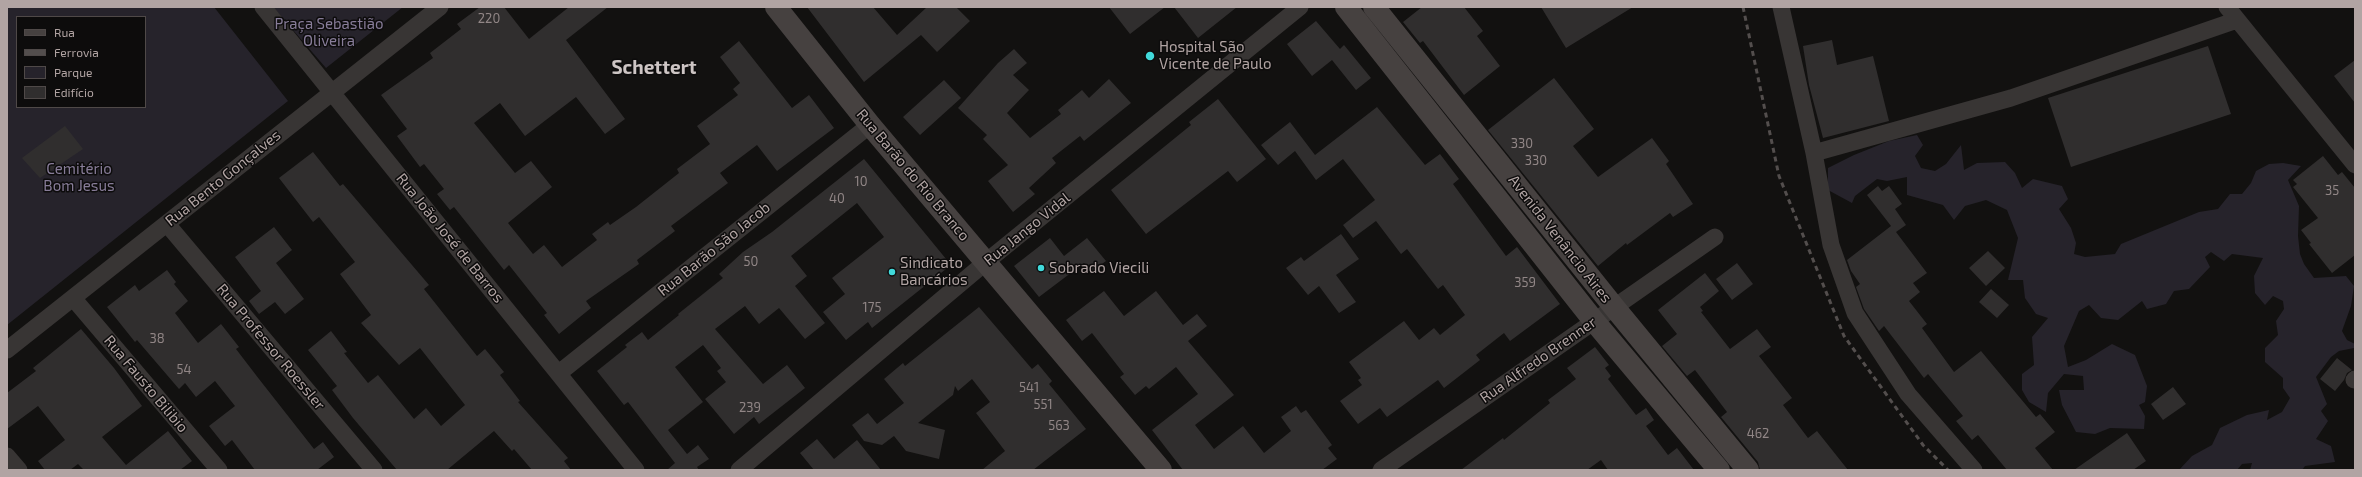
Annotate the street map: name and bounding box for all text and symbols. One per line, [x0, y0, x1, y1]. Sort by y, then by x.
house number: 220 [478, 11, 500, 27]
park label: Praça Sebastião Oliveira [274, 15, 384, 50]
legend [16, 16, 146, 108]
text: Rua [54, 25, 75, 39]
place label: Hospital São Vicente de Paulo [1159, 38, 1271, 73]
text: Ferrovia [54, 45, 99, 59]
marker: Hospital São Vicente de Paulo [1144, 50, 1156, 62]
district label: Schettert [611, 57, 697, 79]
text: Parque [54, 65, 92, 79]
text: Edifício [54, 85, 94, 99]
street label: Rua Barão do Rio Branco [853, 105, 973, 245]
street label: Rua Bento Gonçalves [162, 126, 284, 230]
house number: 330 [1511, 136, 1533, 152]
house number: 330 [1525, 153, 1547, 169]
park label: Cemitério Bom Jesus [43, 160, 115, 195]
street label: Rua João José de Barros [392, 170, 508, 306]
street label: Avenida Venâncio Aires [1504, 171, 1616, 307]
house number: 10 [854, 174, 868, 190]
house number: 35 [2325, 183, 2339, 199]
street label: Rua Jango Vidal [980, 189, 1074, 269]
house number: 40 [829, 191, 845, 207]
street label: Rua Barão São Jacob [654, 198, 774, 300]
house number: 50 [744, 254, 758, 270]
place label: Sindicato Bancários [900, 254, 968, 289]
place label: Sobrado Viecili [1049, 259, 1149, 277]
marker: Sobrado Viecili [1036, 263, 1046, 273]
marker: Sindicato Bancários [887, 267, 897, 277]
house number: 359 [1514, 275, 1536, 291]
street label: Rua Professor Roessler [213, 280, 329, 414]
house number: 175 [863, 300, 881, 316]
street label: Rua Alfredo Brenner [1476, 313, 1600, 407]
house number: 38 [149, 331, 165, 347]
street label: Rua Fausto Bilibio [100, 332, 192, 436]
house number: 54 [177, 362, 191, 378]
house number: 541 [1019, 380, 1039, 396]
house number: 551 [1033, 397, 1053, 413]
house number: 239 [739, 400, 761, 416]
house number: 563 [1048, 418, 1070, 434]
house number: 462 [1747, 426, 1769, 442]

